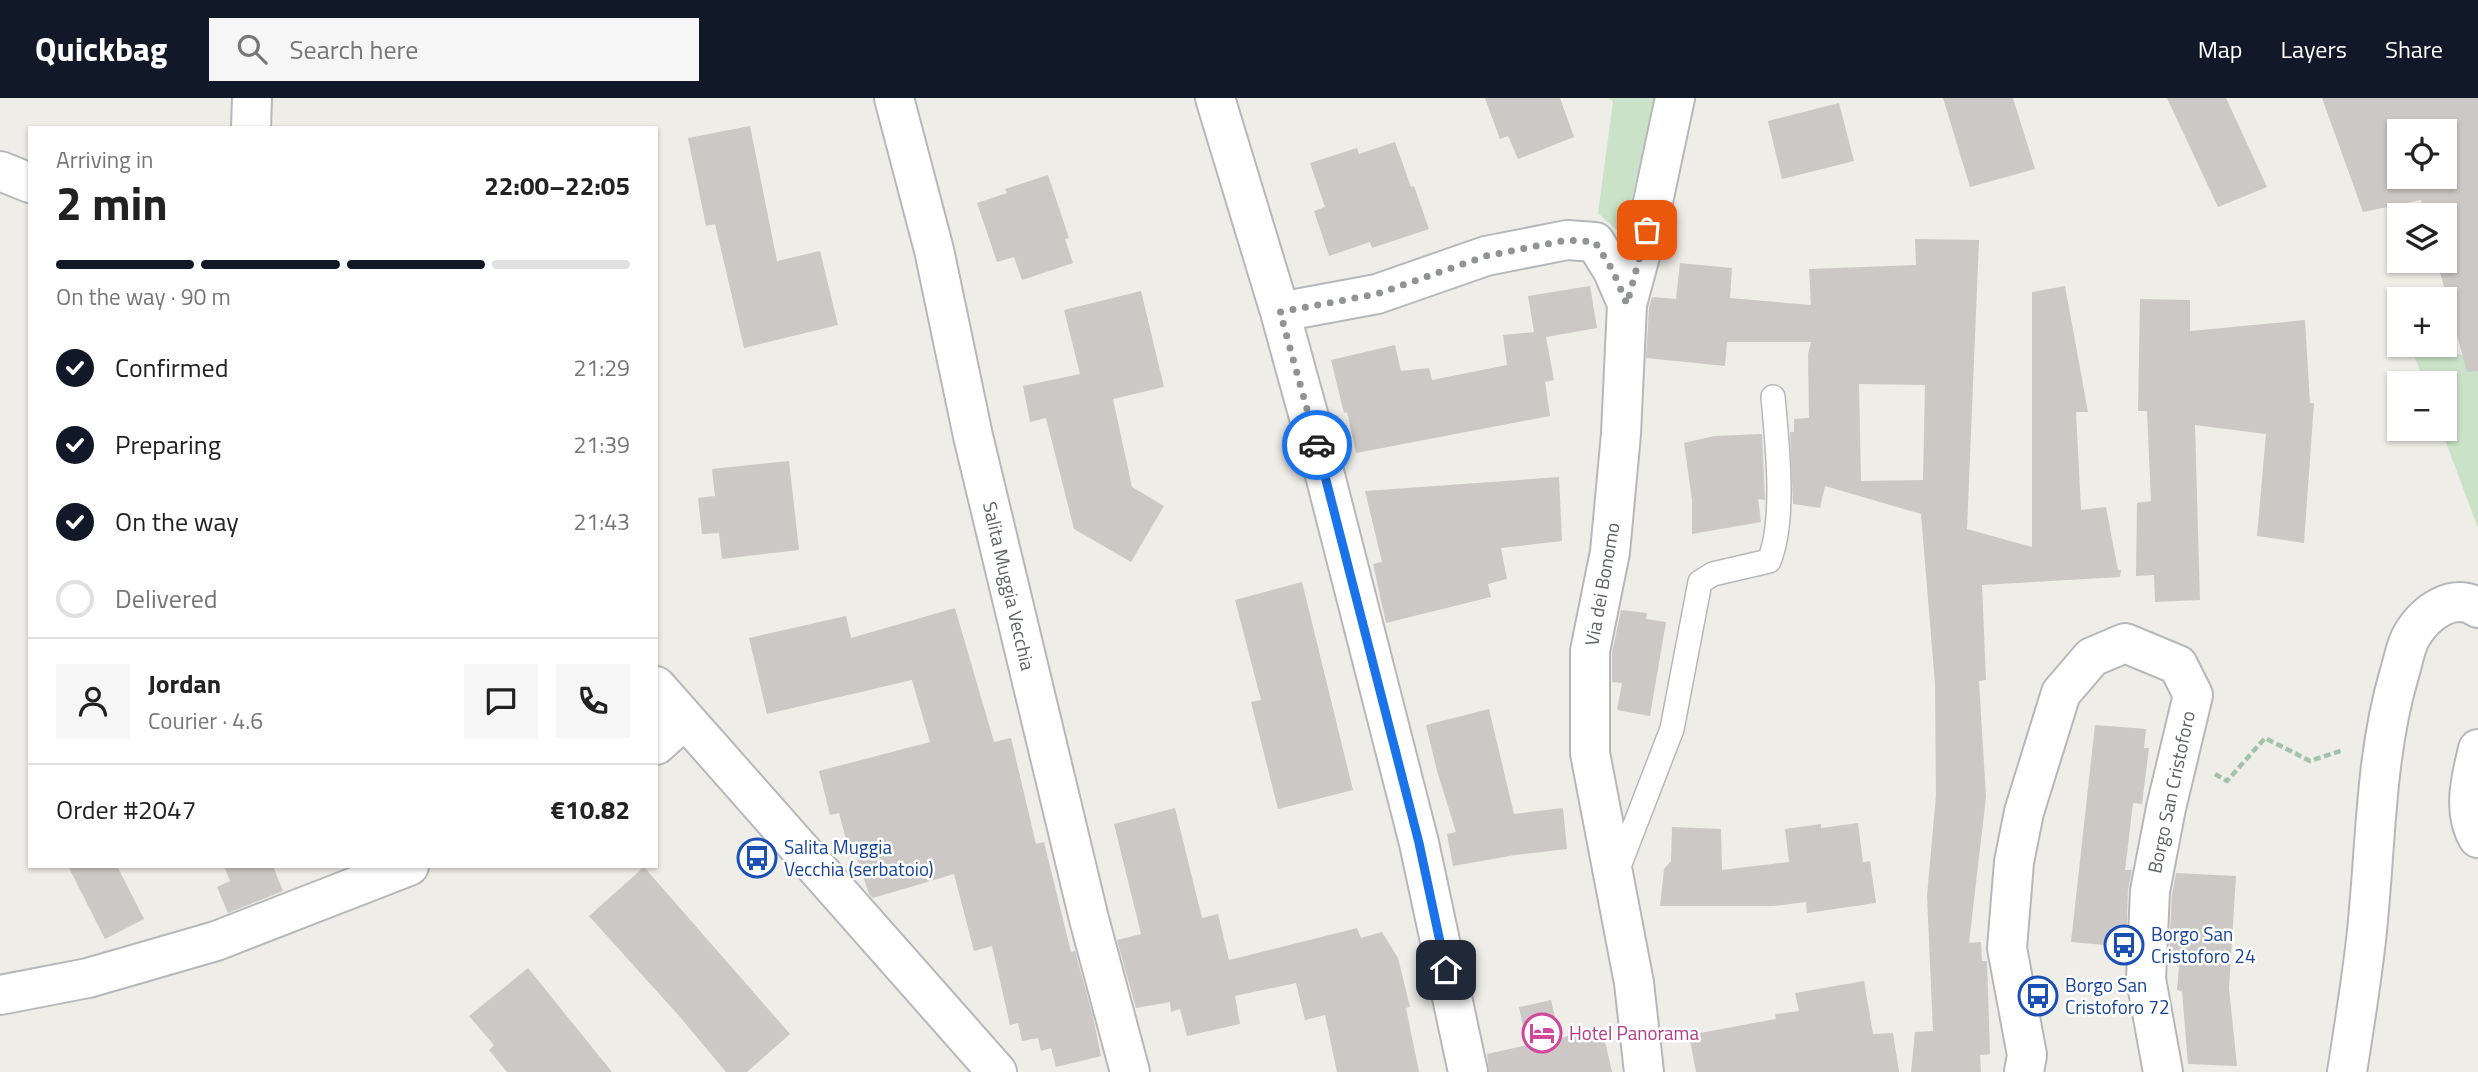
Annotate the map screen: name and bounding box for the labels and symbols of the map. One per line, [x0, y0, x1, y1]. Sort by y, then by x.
pin [1617, 200, 1677, 260]
courier [1282, 410, 1352, 480]
street label: Salita Muggia Vecchia [976, 499, 1043, 674]
street label: Via dei Bonomo [1576, 520, 1627, 648]
street label: Borgo San Cristoforo [2139, 708, 2202, 876]
place label: Salita Muggia Vecchia (serbatoio) [784, 832, 934, 883]
bus stop icon: Salita Muggia Vecchia (serbatoio) [736, 837, 778, 879]
place label: Borgo San Cristoforo 24 [2151, 919, 2256, 970]
bus stop icon: Borgo San Cristoforo 24 [2103, 924, 2145, 966]
pin [1416, 940, 1476, 1000]
place label: Borgo San Cristoforo 72 [2065, 970, 2170, 1021]
bus stop icon: Borgo San Cristoforo 72 [2017, 975, 2059, 1017]
hotel icon: Hotel Panorama [1521, 1012, 1563, 1054]
place label: Hotel Panorama [1569, 1018, 1699, 1047]

